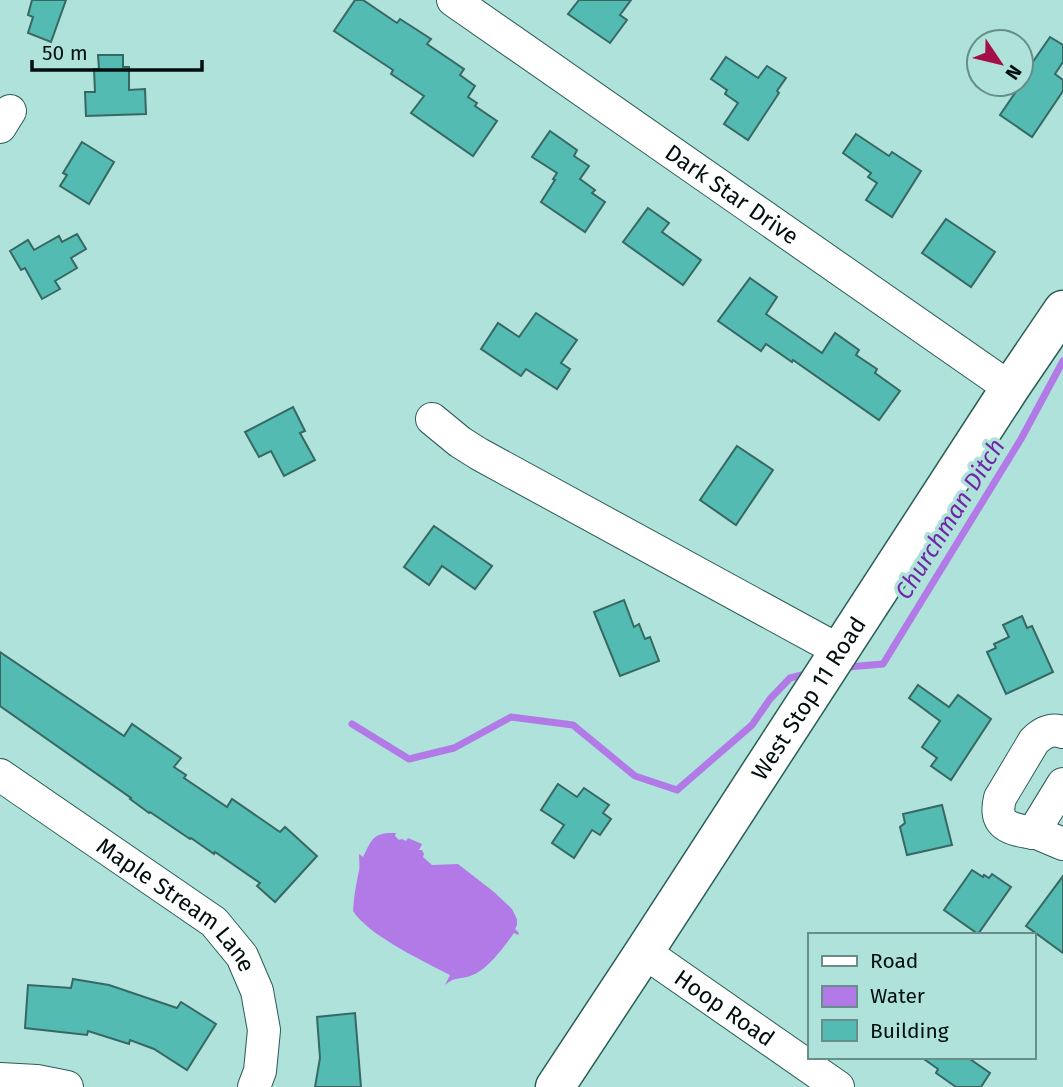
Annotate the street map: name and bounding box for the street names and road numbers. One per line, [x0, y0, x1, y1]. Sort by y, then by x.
street label: Dark Star Drive [660, 138, 804, 250]
street label: West Stop 11 Road [745, 612, 872, 785]
street label: Maple Stream Lane [91, 832, 261, 976]
street label: Hoop Road [669, 964, 780, 1052]

